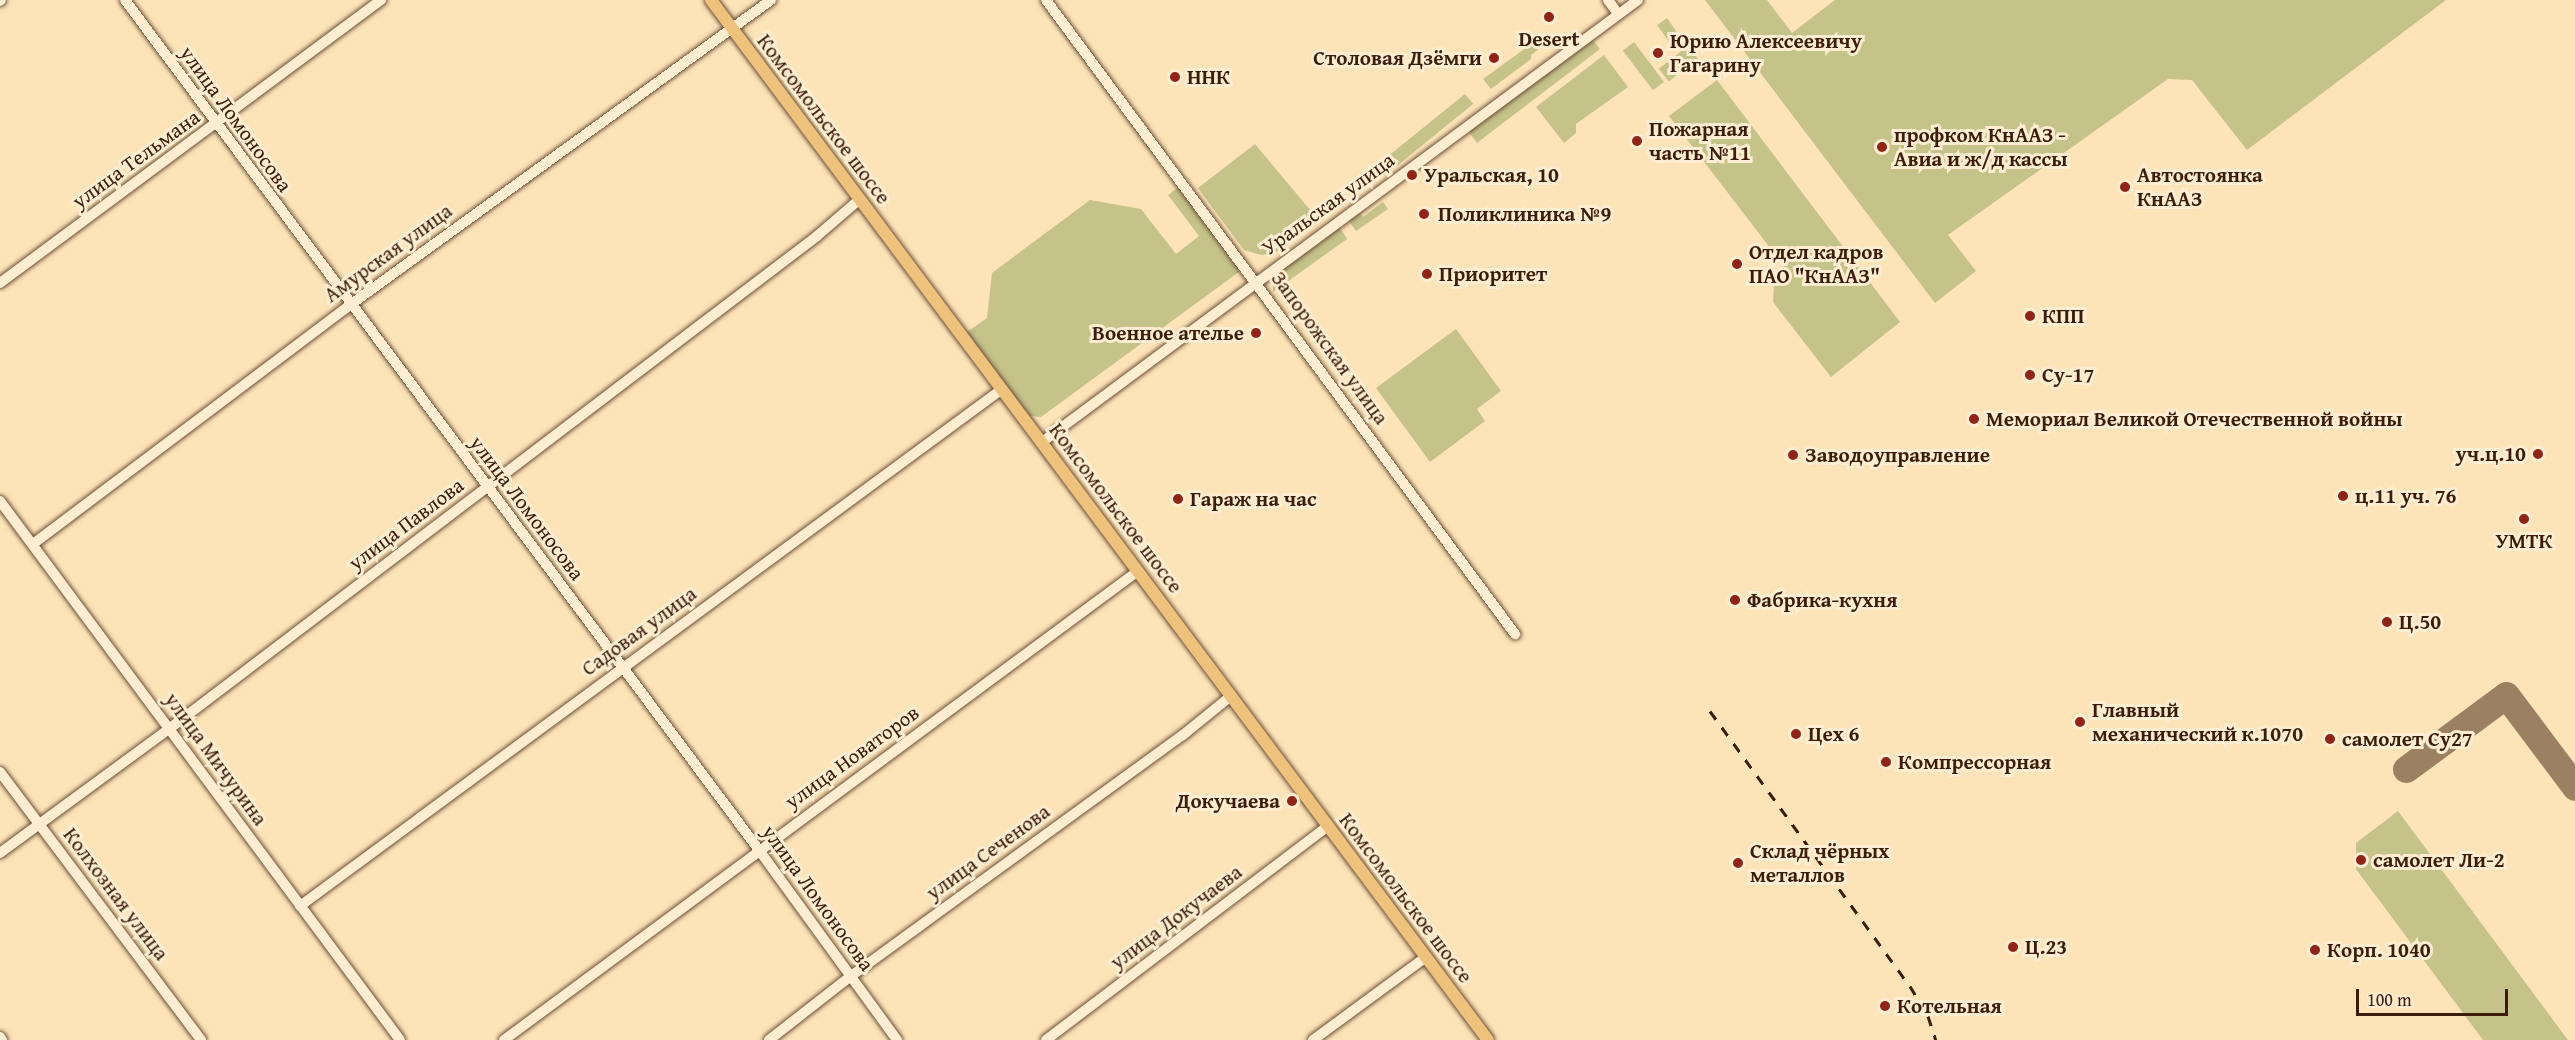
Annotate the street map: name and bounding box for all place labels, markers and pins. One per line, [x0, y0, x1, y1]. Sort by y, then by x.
marker: Desert [1542, 10, 1556, 24]
place label: Desert [1519, 26, 1579, 52]
place label: Юрию Алексеевичу Гагарину [1670, 28, 1862, 78]
place label: Столовая Дзёмги [1313, 45, 1482, 71]
marker: Юрию Алексеевичу Гагарину [1651, 46, 1665, 60]
marker: Столовая Дзёмги [1487, 51, 1501, 65]
place label: ННК [1187, 64, 1230, 90]
marker: ННК [1168, 70, 1182, 84]
place label: Пожарная часть №11 [1649, 116, 1751, 166]
place label: профком КнААЗ - Авиа и ж/д кассы [1894, 122, 2067, 172]
marker: Пожарная часть №11 [1630, 134, 1644, 148]
marker: профком КнААЗ - Авиа и ж/д кассы [1875, 140, 1889, 154]
place label: Уральская, 10 [1424, 162, 1559, 188]
place label: Автостоянка КнААЗ [2137, 162, 2263, 212]
marker: Уральская, 10 [1405, 168, 1419, 182]
marker: Автостоянка КнААЗ [2118, 180, 2132, 194]
place label: Поликлиника №9 [1438, 201, 1611, 227]
marker: Поликлиника №9 [1415, 205, 1433, 223]
place label: Отдел кадров ПАО "КнААЗ" [1749, 239, 1883, 289]
marker: Отдел кадров ПАО "КнААЗ" [1730, 257, 1744, 271]
place label: Приоритет [1439, 261, 1547, 287]
marker: Приоритет [1420, 267, 1434, 281]
place label: КПП [2042, 303, 2084, 329]
marker: КПП [2023, 309, 2037, 323]
place label: Военное ателье [1092, 320, 1244, 346]
marker: Военное ателье [1249, 326, 1263, 340]
place label: Су-17 [2042, 362, 2094, 388]
marker: Су-17 [2023, 368, 2037, 382]
place label: Мемориал Великой Отечественной войны [1986, 406, 2403, 432]
marker: Мемориал Великой Отечественной войны [1967, 412, 1981, 426]
place label: уч.ц.10 [2456, 441, 2526, 467]
place label: Заводоуправление [1805, 442, 1990, 468]
marker: уч.ц.10 [2531, 447, 2545, 461]
marker: Заводоуправление [1786, 448, 1800, 462]
place label: ц.11 уч. 76 [2355, 483, 2456, 509]
place label: Гараж на час [1190, 486, 1317, 512]
marker: ц.11 уч. 76 [2336, 489, 2350, 503]
marker: Гараж на час [1171, 492, 1185, 506]
marker: УМТК [2517, 512, 2531, 526]
place label: УМТК [2495, 528, 2553, 554]
place label: Фабрика-кухня [1747, 587, 1897, 613]
marker: Фабрика-кухня [1728, 593, 1742, 607]
place label: Ц.50 [2399, 609, 2441, 635]
marker: Ц.50 [2380, 615, 2394, 629]
place label: Главный механический к.1070 [2092, 697, 2303, 747]
marker: Главный механический к.1070 [2073, 715, 2087, 729]
place label: Цех 6 [1808, 721, 1859, 747]
place label: самолет Су27 [2342, 726, 2473, 752]
marker: Цех 6 [1789, 727, 1803, 741]
marker: самолет Су27 [2323, 732, 2337, 746]
place label: Компрессорная [1898, 749, 2051, 775]
marker: Компрессорная [1879, 755, 1893, 769]
place label: Докучаева [1176, 788, 1280, 814]
marker: Докучаева [1285, 794, 1299, 808]
place label: Склад чёрных металлов [1750, 838, 1889, 888]
place label: самолет Ли-2 [2373, 847, 2505, 873]
marker: самолет Ли-2 [2354, 853, 2368, 867]
marker: Склад чёрных металлов [1731, 856, 1745, 870]
place label: Ц.23 [2025, 934, 2067, 960]
place label: Корп. 1040 [2327, 937, 2431, 963]
marker: Ц.23 [2006, 940, 2020, 954]
marker: Корп. 1040 [2308, 943, 2322, 957]
place label: Котельная [1897, 993, 2002, 1019]
marker: Котельная [1878, 999, 1892, 1013]

